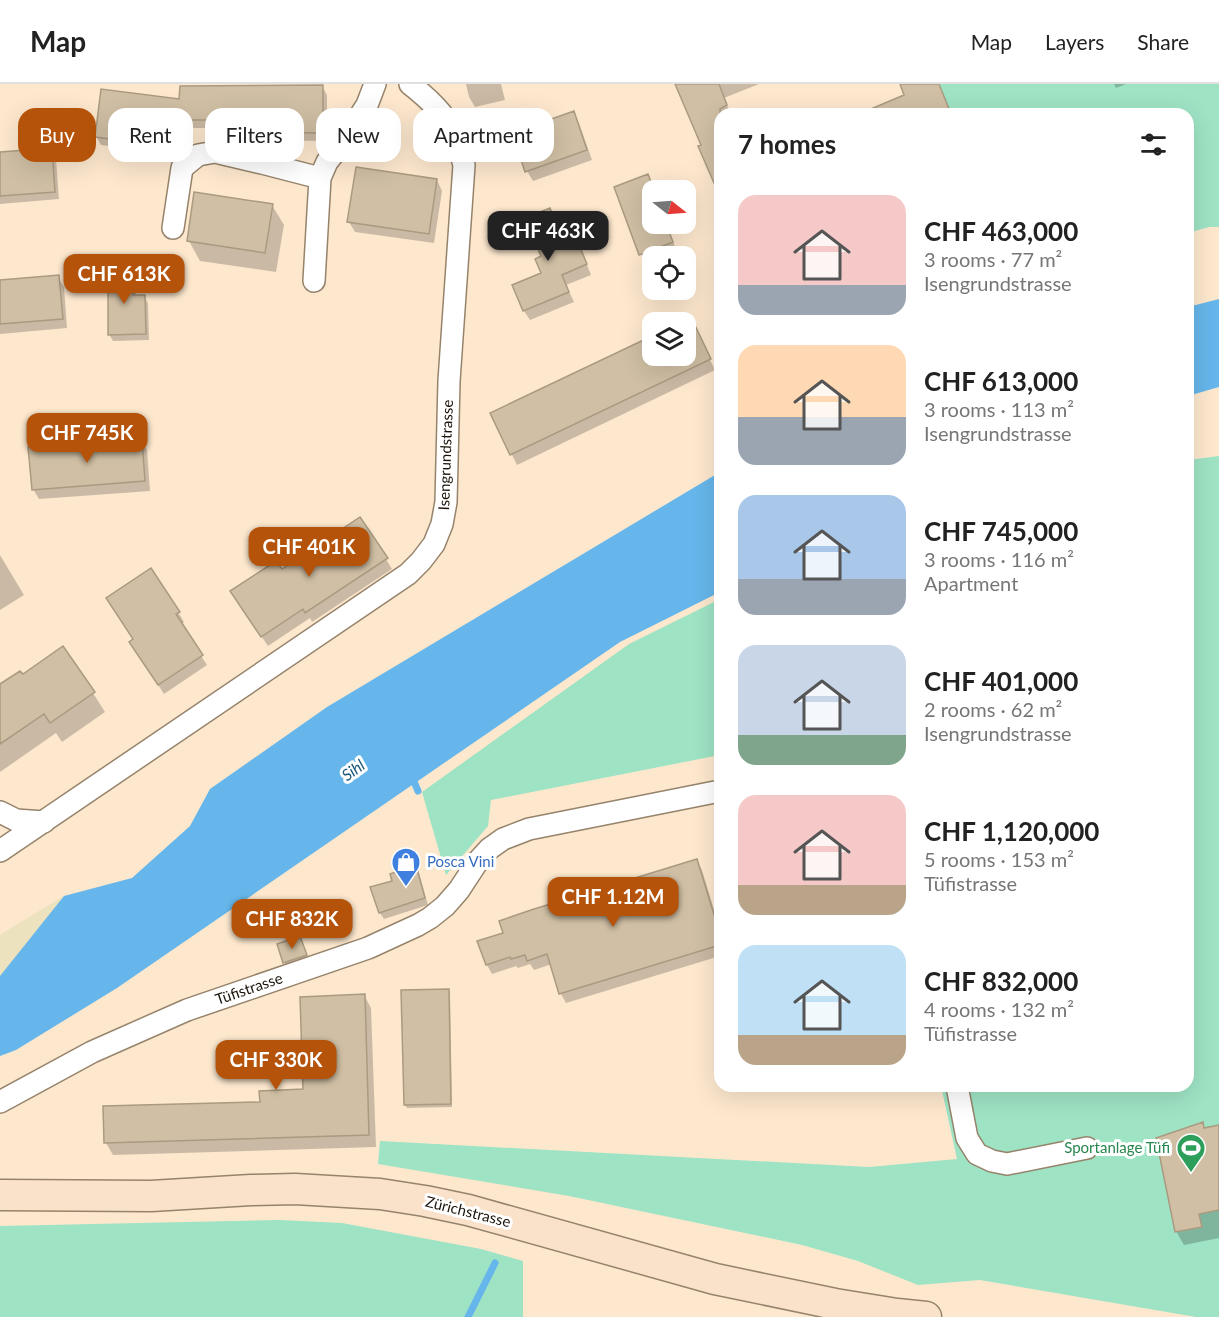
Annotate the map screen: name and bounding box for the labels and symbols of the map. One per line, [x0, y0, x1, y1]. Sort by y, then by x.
north arrow [642, 180, 696, 234]
pin: CHF 463K [486, 211, 610, 262]
pin: CHF 613K [62, 254, 186, 305]
street label: Isengrundstrasse [434, 399, 456, 511]
pin: CHF 745K [25, 413, 149, 464]
pin: CHF 401K [247, 527, 371, 578]
water label: Sihl [337, 755, 368, 784]
shop icon: Posca Vini [390, 846, 422, 888]
place label: Posca Vini [427, 852, 494, 870]
pin: CHF 1.12M [544, 877, 682, 928]
pin: CHF 832K [230, 899, 354, 950]
street label: Tüfistrasse [213, 968, 285, 1008]
pin: CHF 330K [214, 1040, 338, 1091]
sports icon: Sportanlage Tüfi [1175, 1132, 1207, 1174]
place label: Sportanlage Tüfi [1064, 1138, 1170, 1156]
street label: Zürichstrasse [424, 1192, 513, 1230]

